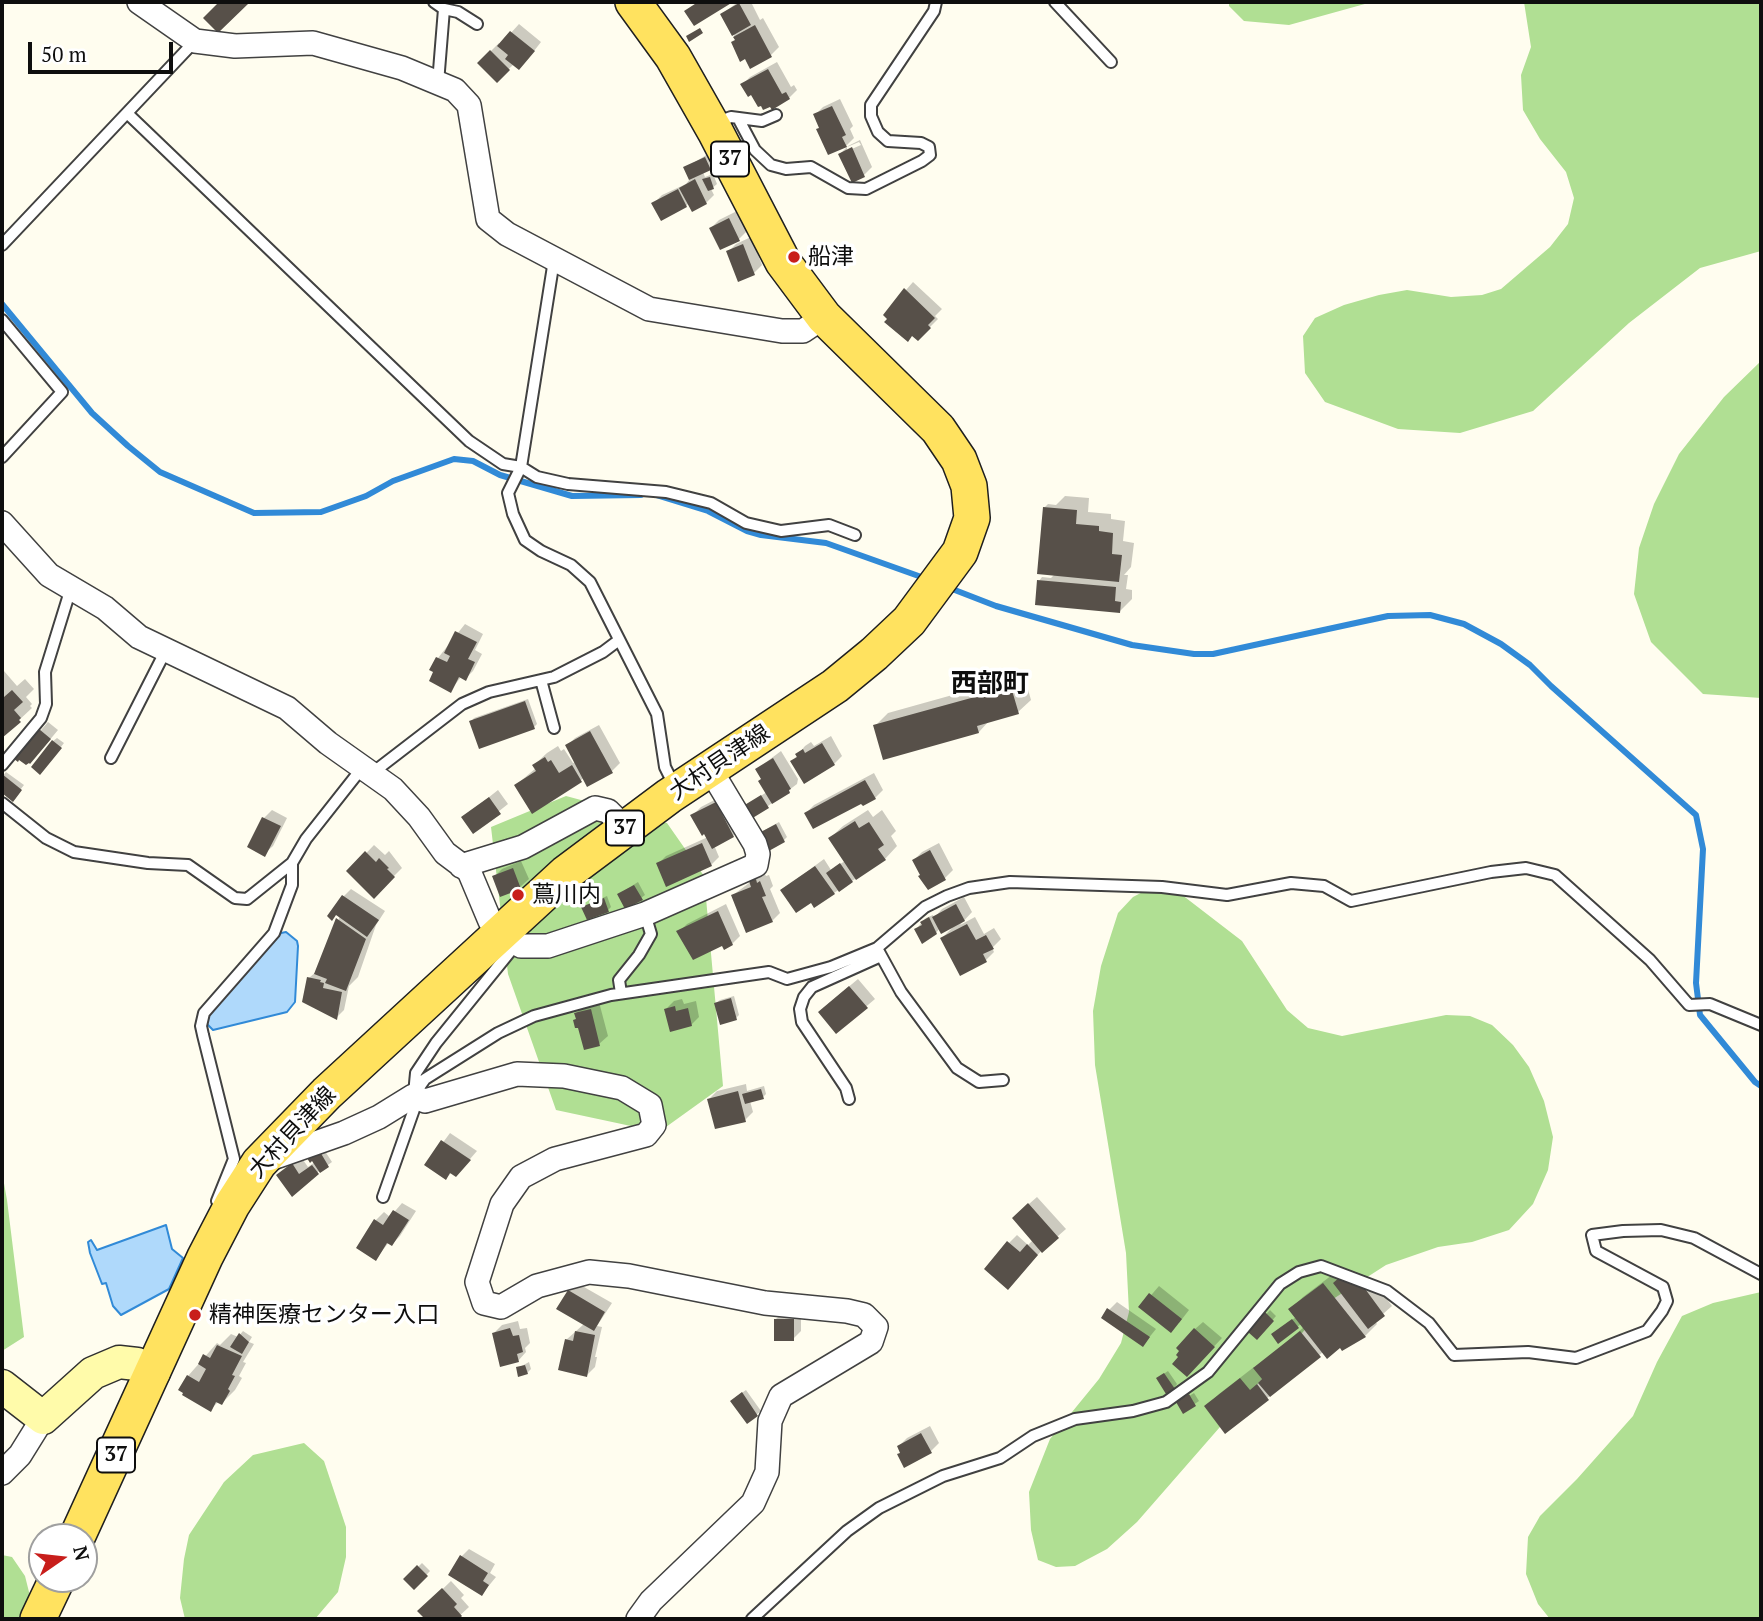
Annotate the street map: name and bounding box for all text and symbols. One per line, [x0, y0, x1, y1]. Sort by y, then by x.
scale bar [32, 28, 177, 72]
text: 50 m [41, 40, 87, 68]
road number: 37 [711, 142, 749, 176]
place label: 船津 [808, 243, 854, 271]
marker: 船津 [786, 249, 802, 265]
district label: 西部町 [951, 669, 1029, 701]
street label: 大村貝津線 [665, 719, 775, 807]
road number: 37 [606, 810, 644, 846]
place label: 蔦川内 [532, 881, 601, 909]
marker: 蔦川内 [510, 887, 526, 903]
street label: 大村貝津線 [244, 1082, 342, 1184]
place label: 精神医療センター入口 [209, 1301, 439, 1329]
marker: 精神医療センター入口 [187, 1307, 203, 1323]
road number: 37 [97, 1438, 135, 1472]
north arrow [28, 1523, 98, 1593]
text: N [68, 1543, 96, 1563]

